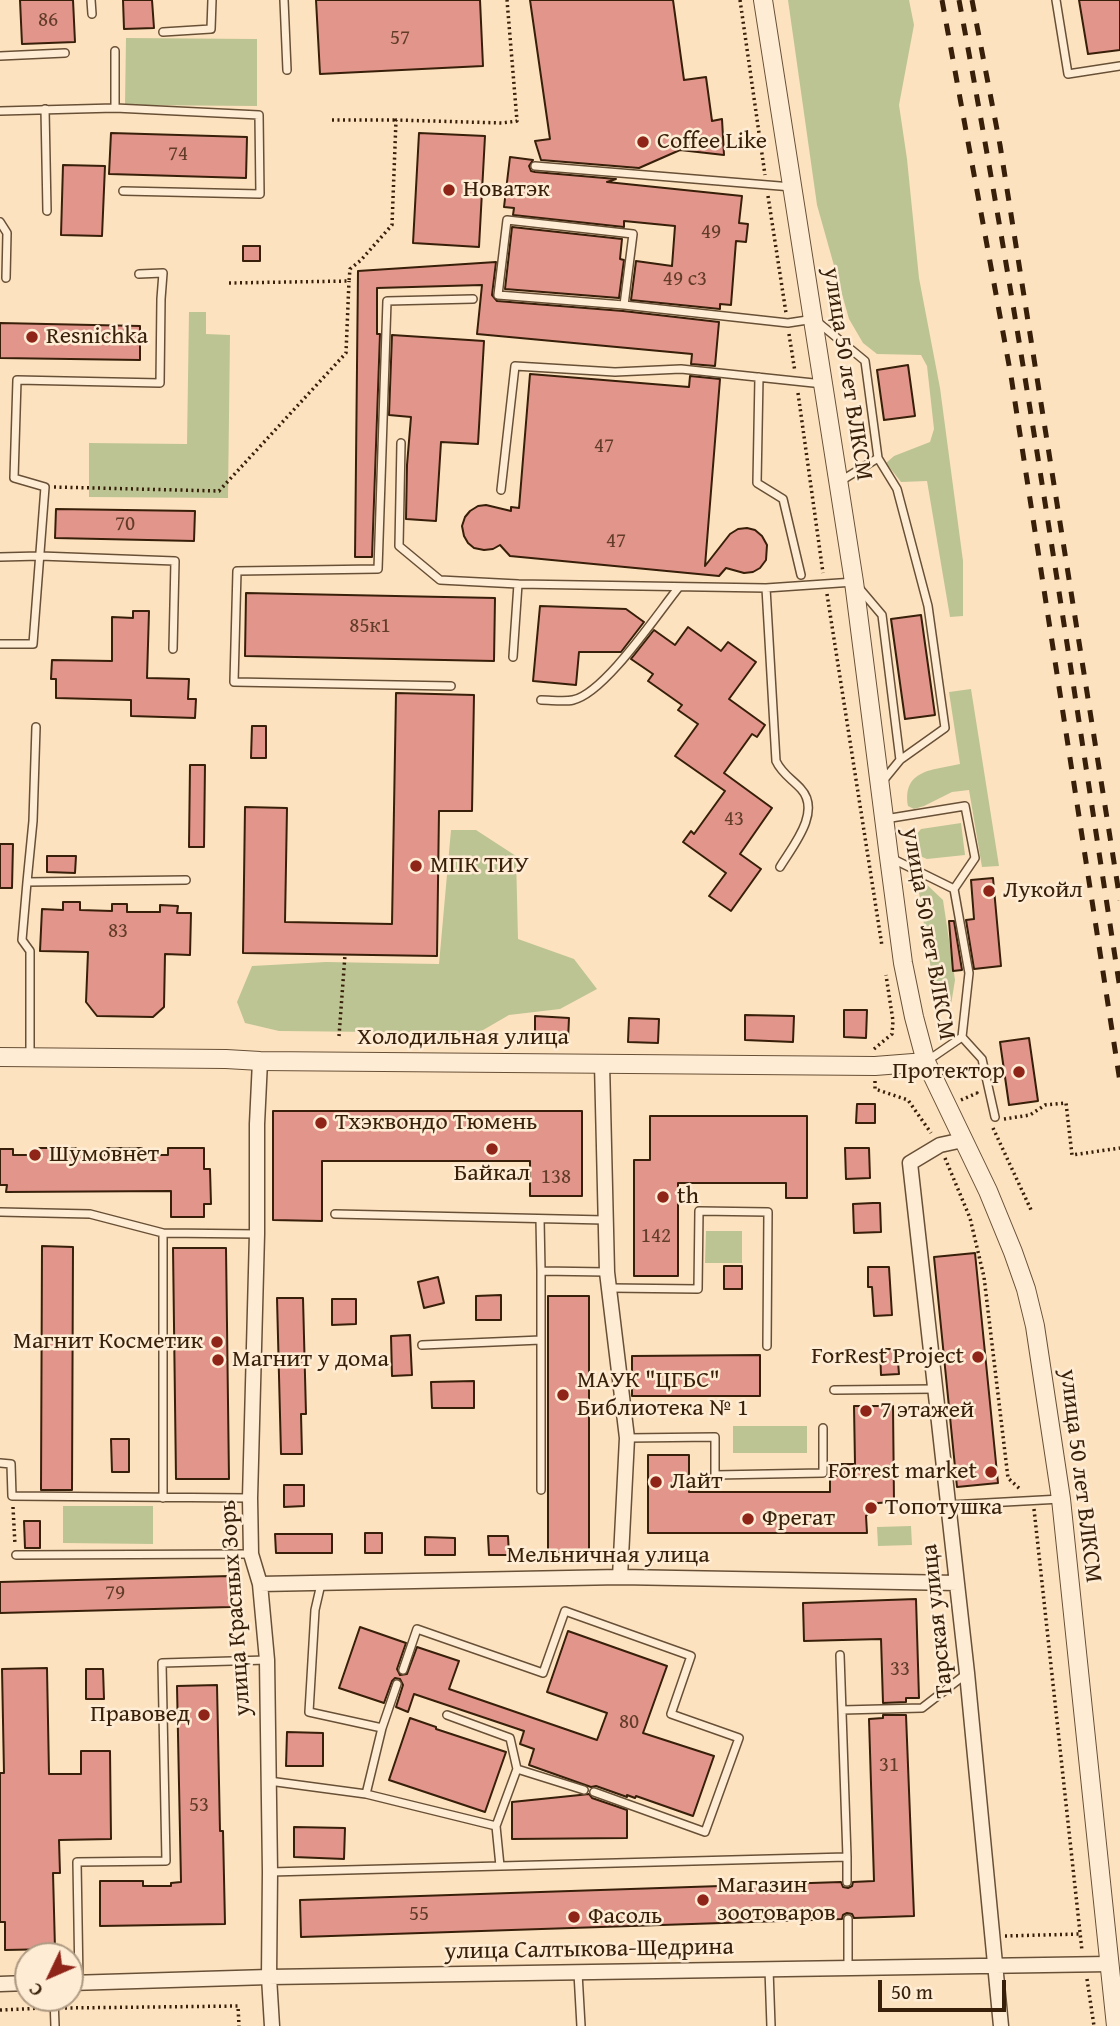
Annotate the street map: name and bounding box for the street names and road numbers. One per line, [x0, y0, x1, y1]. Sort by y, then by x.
street label: улица 50 лет ВЛКСМ [816, 265, 878, 483]
street label: улица 50 лет ВЛКСМ [895, 825, 961, 1043]
street label: Холодильная улица [357, 1024, 569, 1052]
street label: улица 50 лет ВЛКСМ [1053, 1367, 1107, 1585]
street label: улица Красных Зорь [214, 1499, 258, 1717]
street label: Мельничная улица [506, 1542, 710, 1570]
street label: Тарская улица [916, 1543, 960, 1699]
street label: улица Салтыкова-Щедрина [444, 1933, 734, 1967]

